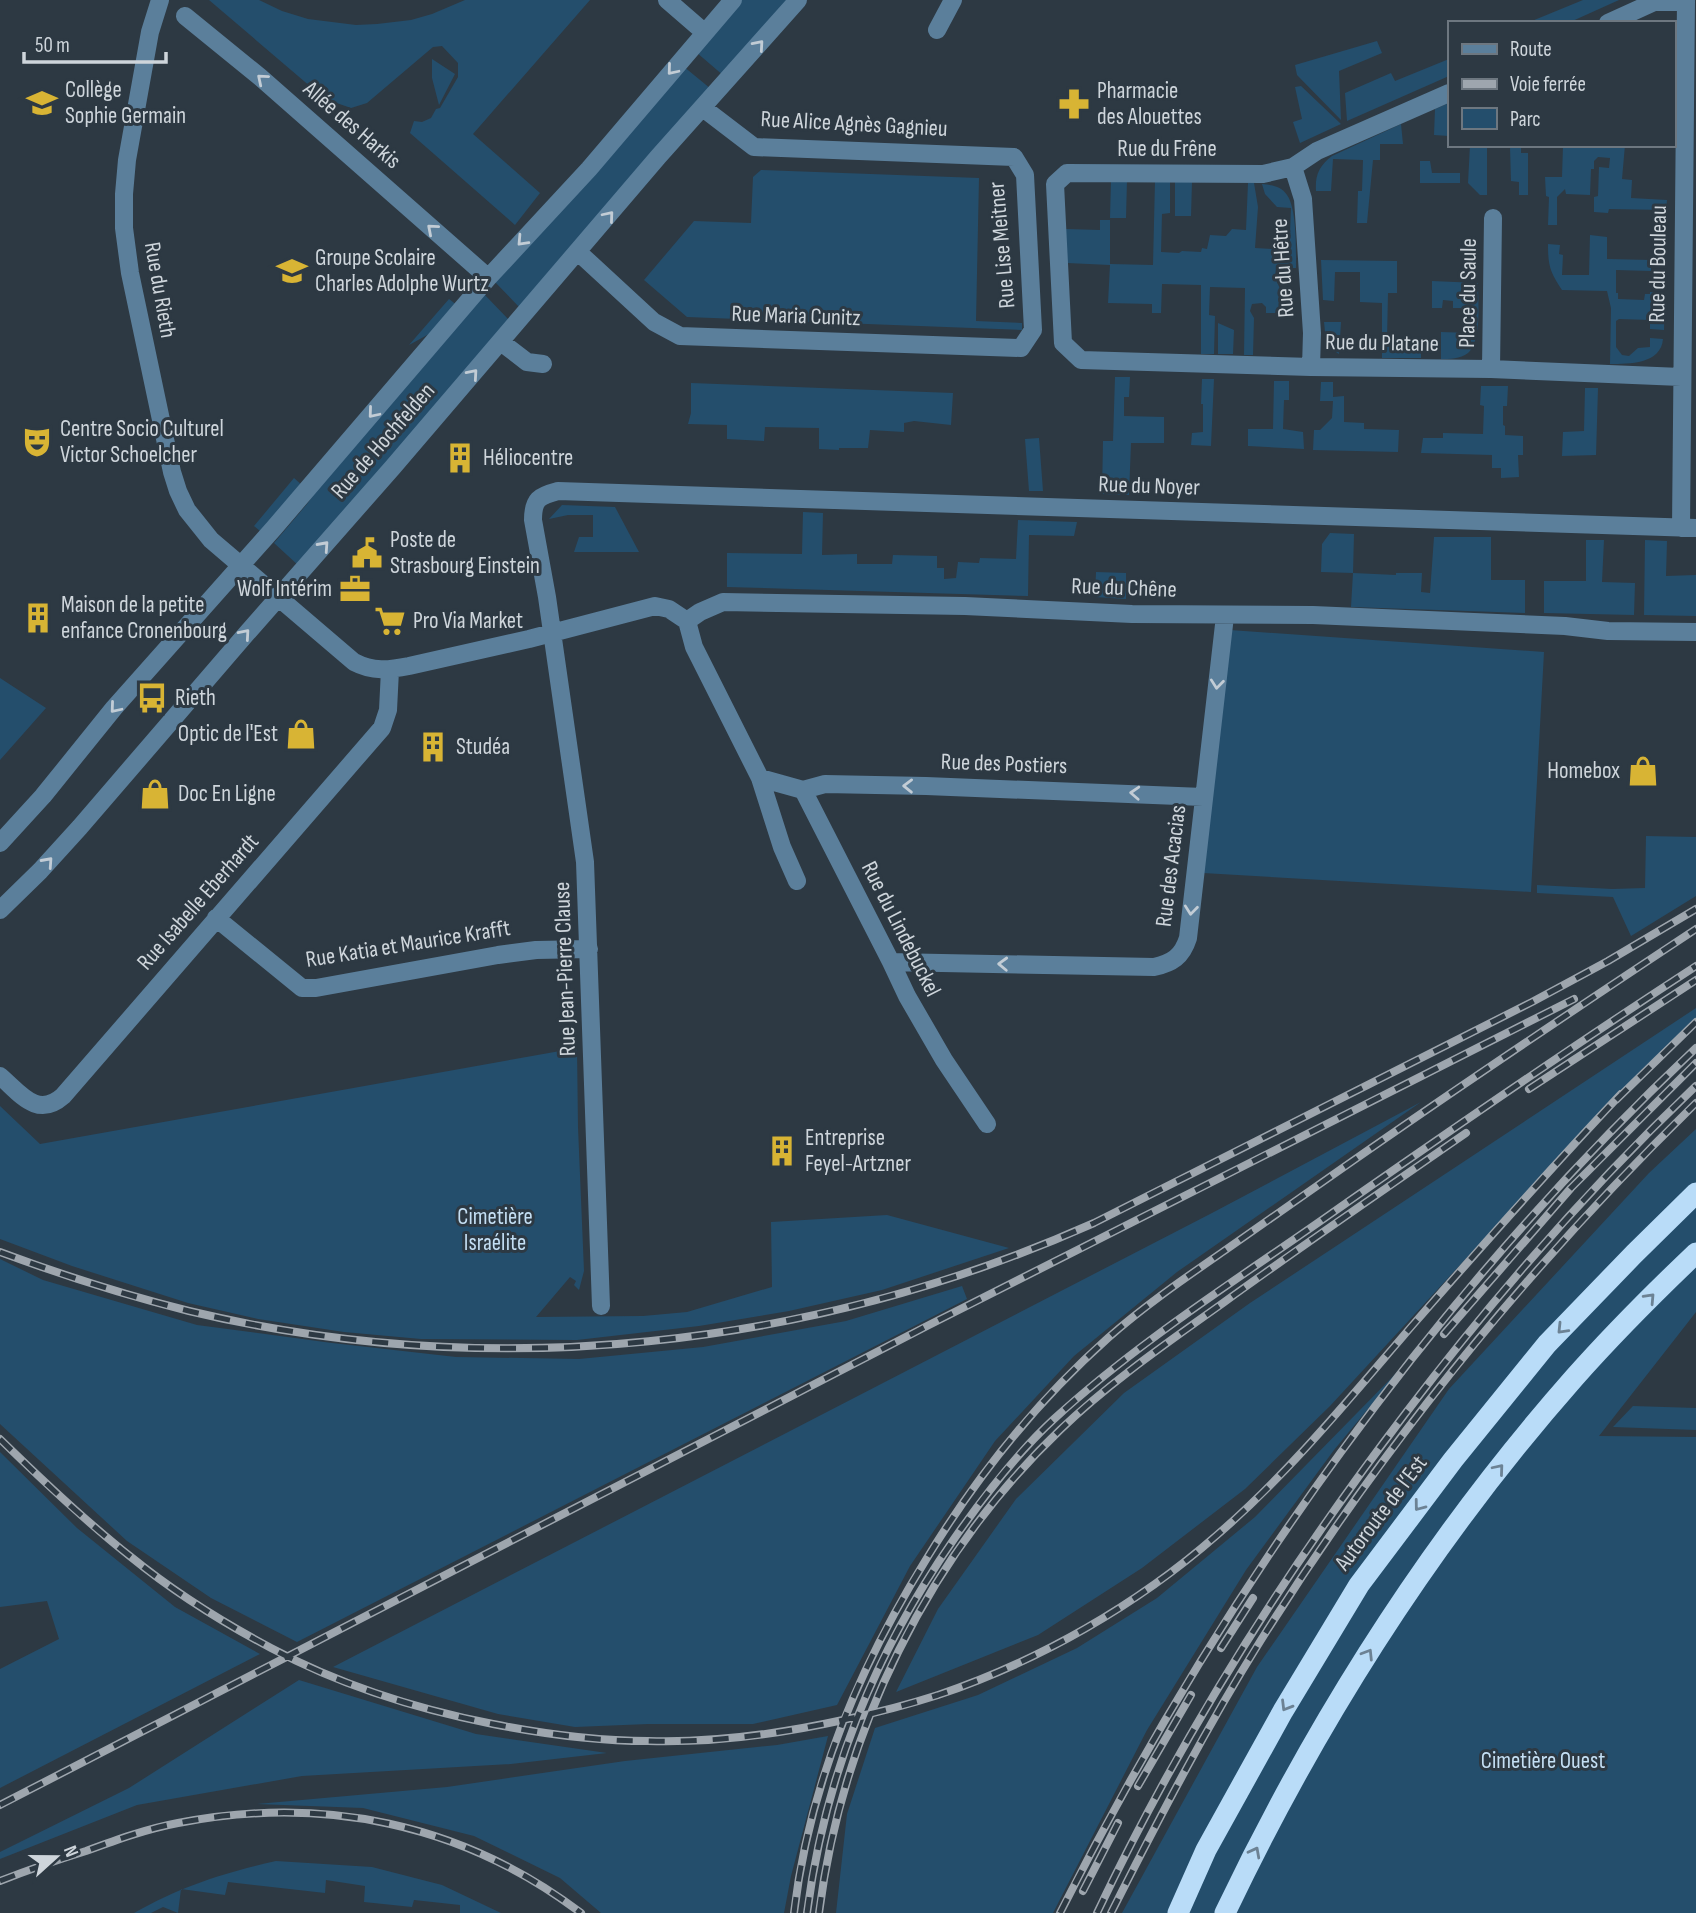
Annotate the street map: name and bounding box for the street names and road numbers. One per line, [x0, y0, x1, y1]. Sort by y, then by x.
street label: Allée des Harkis [297, 74, 406, 175]
street label: Rue Alice Agnès Gagnieu [760, 105, 948, 143]
street label: Rue du Frêne [1117, 135, 1217, 163]
street label: Rue Lise Meitner [982, 180, 1021, 309]
street label: Rue du Bouleau [1643, 205, 1673, 323]
street label: Rue du Hêtre [1266, 217, 1300, 319]
street label: Place du Saule [1453, 238, 1483, 348]
street label: Rue du Rieth [138, 240, 182, 340]
street label: Rue Maria Cunitz [731, 300, 861, 332]
street label: Rue du Platane [1325, 328, 1439, 358]
street label: Rue de Hochfelden [325, 377, 441, 505]
street label: Rue du Noyer [1098, 470, 1201, 502]
street label: Rue du Chêne [1071, 572, 1177, 604]
street label: Rue des Postiers [940, 748, 1068, 780]
street label: Rue des Acacias [1150, 804, 1192, 928]
street label: Rue Isabelle Eberhardt [131, 828, 265, 976]
street label: Rue du Lindebuckel [855, 857, 947, 1001]
street label: Rue Jean-Pierre Clause [548, 881, 582, 1057]
street label: Rue Katia et Maurice Krafft [304, 914, 512, 974]
street label: Autoroute de l’Est [1328, 1450, 1433, 1577]

